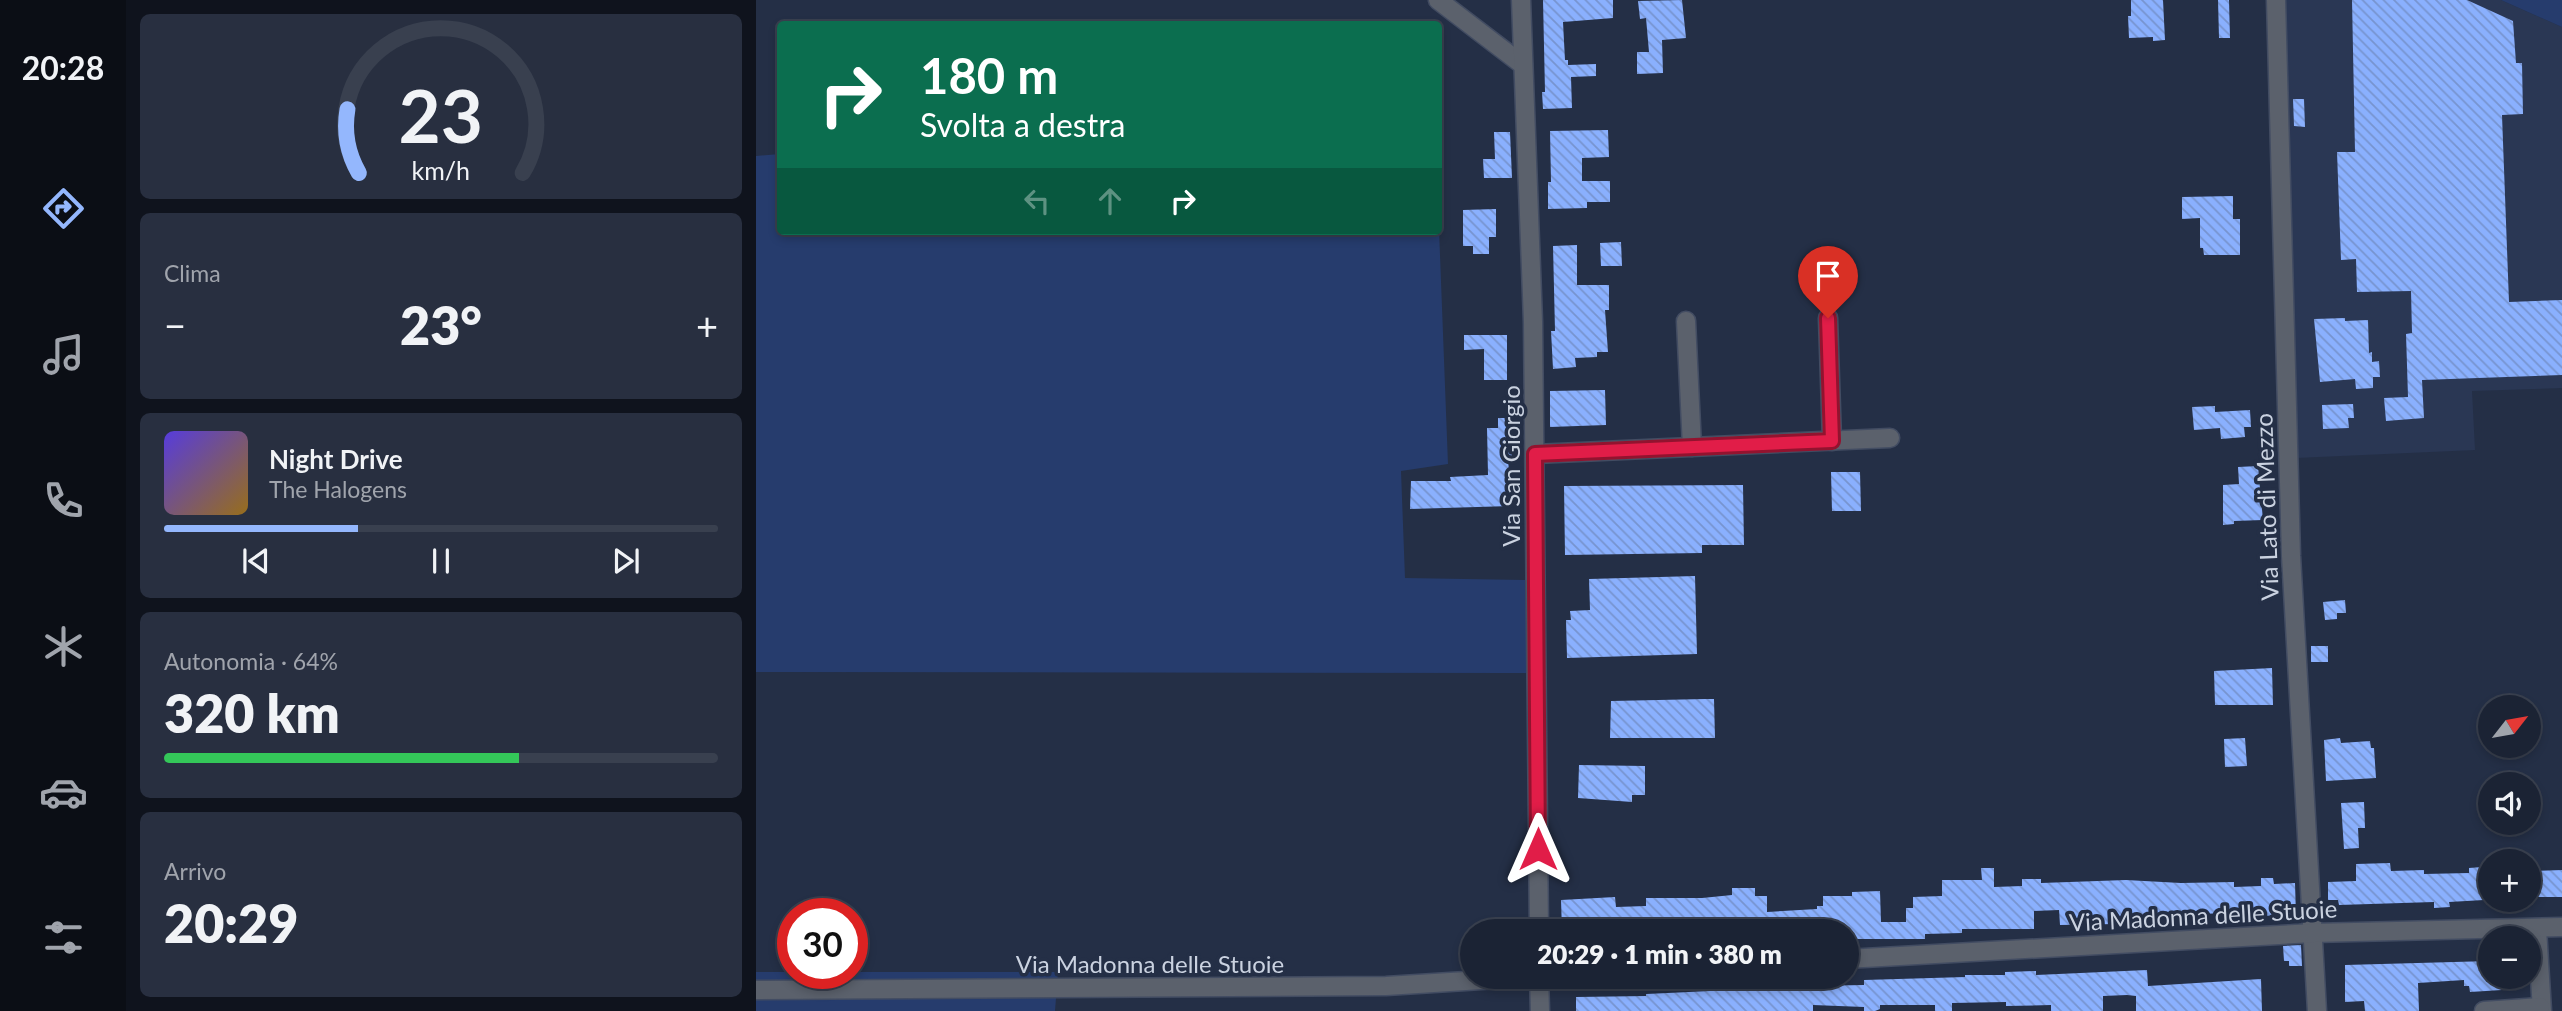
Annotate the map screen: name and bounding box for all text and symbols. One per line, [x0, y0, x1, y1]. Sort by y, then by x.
text: 180 m [920, 46, 1058, 104]
text: 20:28 [22, 48, 104, 87]
icon: right [805, 49, 896, 140]
text: 23 [399, 71, 483, 159]
text: Svolta a destra [920, 105, 1125, 144]
text: km/h [412, 155, 470, 185]
icon: left [1018, 182, 1056, 220]
icon: ahead [1091, 182, 1129, 220]
icon: right [1164, 182, 1202, 220]
icon: directions [39, 184, 88, 233]
pin [1798, 246, 1858, 318]
icon: arrive [1809, 257, 1847, 295]
text: Clima [164, 259, 221, 287]
text: 23° [400, 294, 482, 356]
text: − [164, 302, 186, 348]
text: + [696, 302, 718, 348]
icon: music [39, 330, 88, 379]
street label: Via San Giorgio [1496, 385, 1525, 547]
street label: Via Lato di Mezzo [2248, 413, 2284, 601]
text: Night Drive [269, 443, 403, 475]
text: The Halogens [269, 475, 407, 503]
icon: phone [39, 476, 88, 525]
icon: previous [237, 542, 275, 580]
icon: pause [422, 542, 460, 580]
icon: next [607, 542, 645, 580]
icon: climate [39, 622, 88, 671]
text: Autonomia · 64% [164, 647, 338, 675]
text: 320 km [164, 682, 340, 744]
north arrow [2478, 695, 2541, 758]
map controls [2478, 695, 2541, 989]
icon: car [39, 768, 88, 817]
button: sound [2478, 772, 2541, 835]
position arrow [1501, 812, 1575, 886]
button: + [2478, 849, 2541, 912]
text: Arrivo [164, 857, 226, 885]
text: 20:29 [164, 892, 298, 954]
street label: Via Madonna delle Stuoie [2068, 893, 2338, 937]
speed limit sign: 30 [777, 898, 868, 989]
icon: filters [39, 913, 88, 962]
button: − [2478, 926, 2541, 989]
text: 20:29 · 1 min · 380 m [1537, 938, 1782, 970]
street label: Via Madonna delle Stuoie [1016, 949, 1284, 978]

